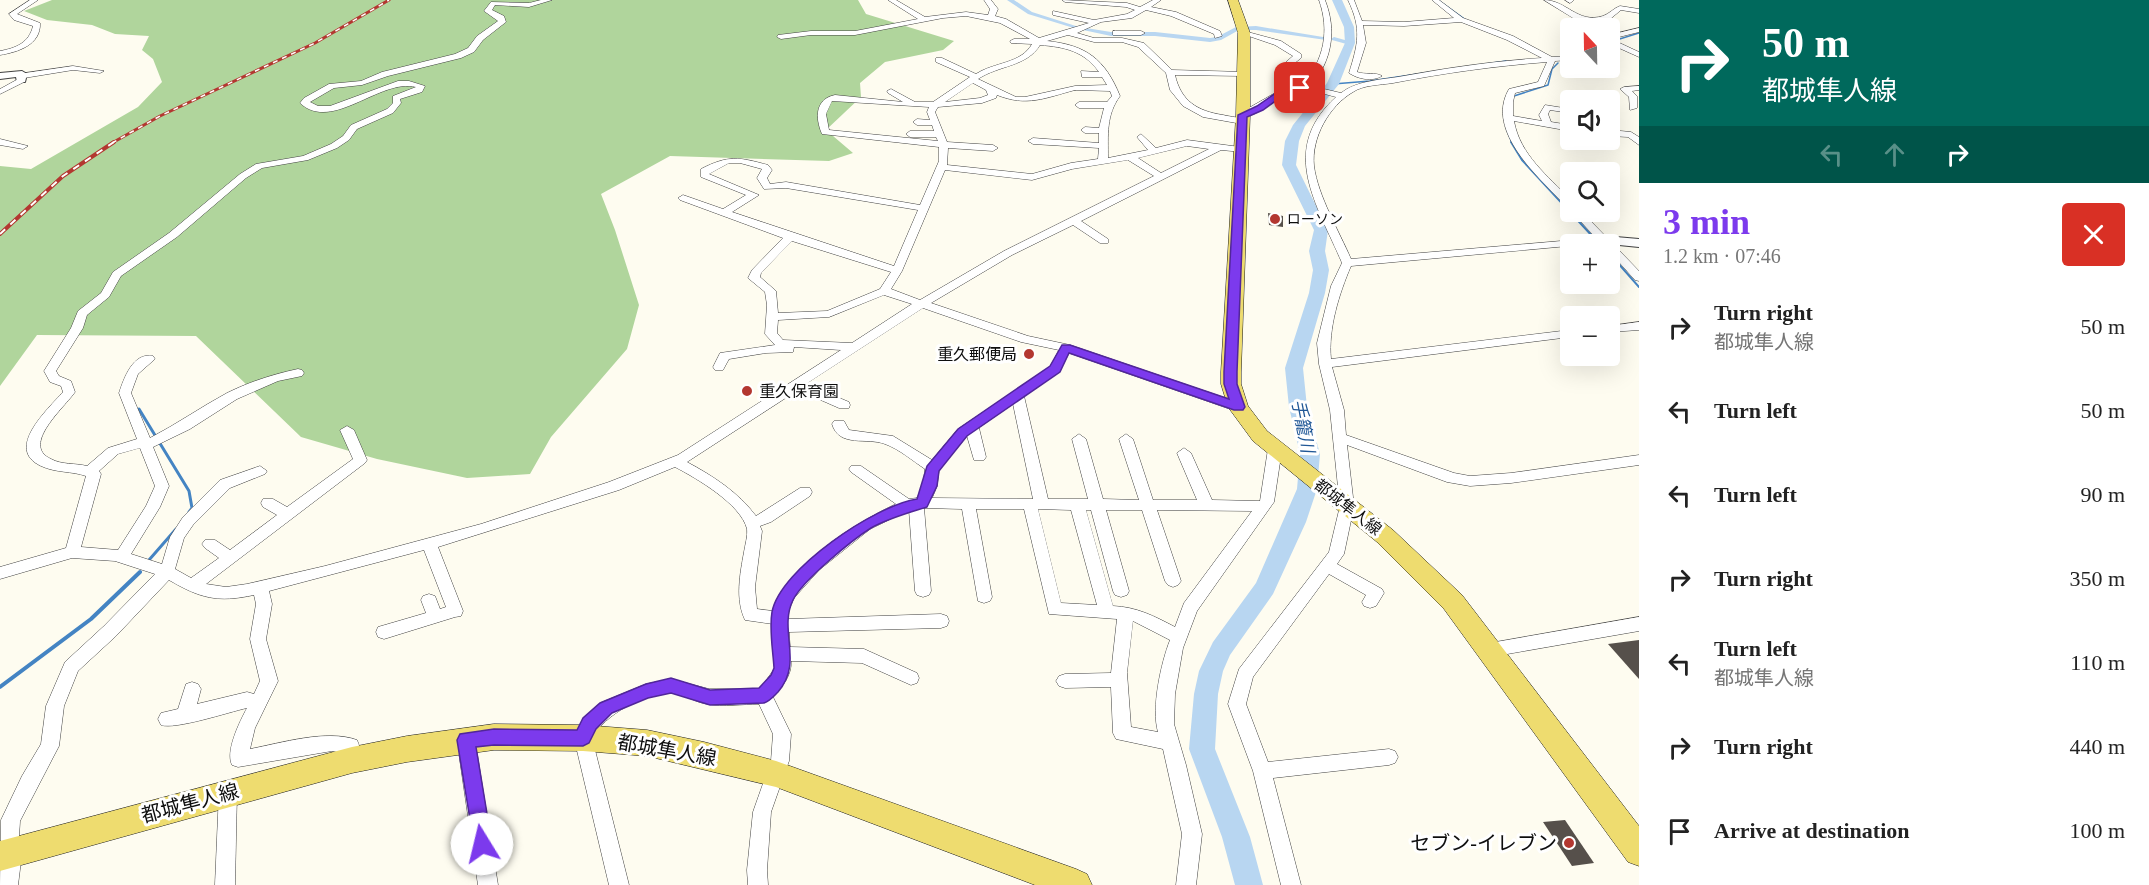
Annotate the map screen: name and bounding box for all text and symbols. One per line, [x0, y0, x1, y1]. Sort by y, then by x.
north arrow [1560, 18, 1620, 78]
map controls [1560, 18, 1620, 366]
text: 50 m [1762, 20, 1850, 66]
icon: right [1663, 24, 1741, 102]
pin [1274, 62, 1325, 113]
icon: arrive [1283, 71, 1316, 104]
text: 都城隼人線 [1762, 76, 1897, 106]
button: sound [1560, 90, 1620, 150]
icon: left [1815, 138, 1848, 171]
icon: ahead [1878, 138, 1911, 171]
icon: right [1941, 138, 1974, 171]
button: search [1560, 162, 1620, 222]
text: 3 min [1663, 202, 1750, 242]
button: close [2062, 203, 2125, 266]
marker: ローソン [1268, 212, 1282, 226]
place label: ローソン [1287, 212, 1343, 227]
button: + [1560, 234, 1620, 294]
text: 1.2 km · 07:46 [1663, 245, 1781, 267]
text: Turn right [1714, 300, 1813, 325]
button: − [1560, 306, 1620, 366]
icon: right [1663, 311, 1696, 344]
text: 50 m [2080, 314, 2125, 339]
text: 都城隼人線 [1714, 331, 1814, 353]
place label: 重久郵便局 [937, 346, 1017, 363]
marker: 重久郵便局 [1022, 347, 1036, 361]
place label: 重久保育園 [759, 383, 839, 400]
marker: 重久保育園 [740, 384, 754, 398]
icon: left [1663, 395, 1696, 428]
water label: 手籠川 [1288, 398, 1318, 456]
text: Turn left [1714, 398, 1797, 423]
text: 50 m [2080, 398, 2125, 423]
street label: 都城隼人線 [1311, 476, 1385, 538]
icon: left [1663, 479, 1696, 512]
text: Turn left [1714, 482, 1797, 507]
text: 90 m [2080, 482, 2125, 507]
icon: right [1663, 563, 1696, 596]
text: Turn right [1714, 566, 1813, 591]
text: 350 m [2069, 566, 2125, 591]
text: Turn left [1714, 636, 1797, 661]
icon: left [1663, 647, 1696, 680]
text: 110 m [2070, 650, 2125, 675]
text: 都城隼人線 [1714, 667, 1814, 689]
street label: 都城隼人線 [616, 730, 718, 770]
icon: right [1663, 731, 1696, 764]
text: Turn right [1714, 734, 1813, 759]
text: 440 m [2069, 734, 2125, 759]
street label: 都城隼人線 [139, 779, 241, 827]
position arrow [450, 812, 514, 876]
icon: arrive [1663, 815, 1696, 848]
text: Arrive at destination [1714, 818, 1910, 843]
text: 100 m [2069, 818, 2125, 843]
place label: セブン-イレブン [1410, 832, 1557, 854]
marker: セブン-イレブン [1562, 836, 1576, 850]

